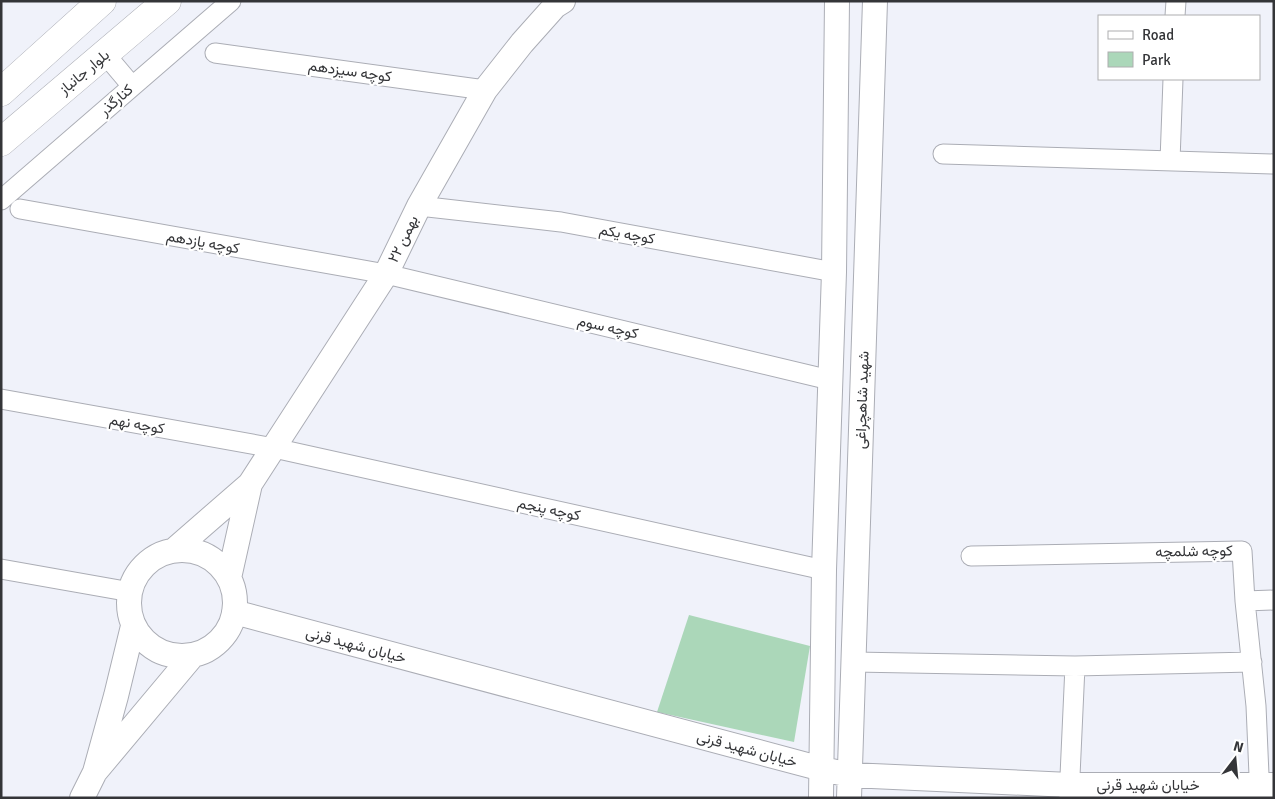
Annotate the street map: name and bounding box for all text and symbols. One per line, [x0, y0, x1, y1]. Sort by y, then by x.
legend [1098, 15, 1260, 80]
text: Road [1142, 26, 1174, 44]
street label: بلوار جانباز [54, 46, 113, 99]
text: Park [1142, 51, 1171, 69]
street label: کوچه سیزدهم [307, 56, 393, 87]
street label: کنارگذر [95, 80, 137, 120]
street label: ۲۲ بهمن [384, 212, 423, 266]
street label: کوچه یکم [598, 220, 657, 249]
street label: کوچه یازدهم [165, 227, 241, 258]
street label: کوچه سوم [576, 311, 640, 344]
street label: شهید شاهچراغی [851, 350, 874, 449]
street label: کوچه نهم [108, 410, 166, 439]
street label: کوچه پنجم [516, 494, 582, 525]
street label: کوچه شلمچه [1155, 541, 1233, 562]
street label: خیابان شهید قرنی [304, 623, 408, 668]
street label: خیابان شهید قرنی [695, 727, 799, 772]
north arrow [1210, 734, 1260, 784]
text: N [1231, 737, 1245, 756]
street label: خیابان شهید قرنی [1097, 776, 1199, 795]

